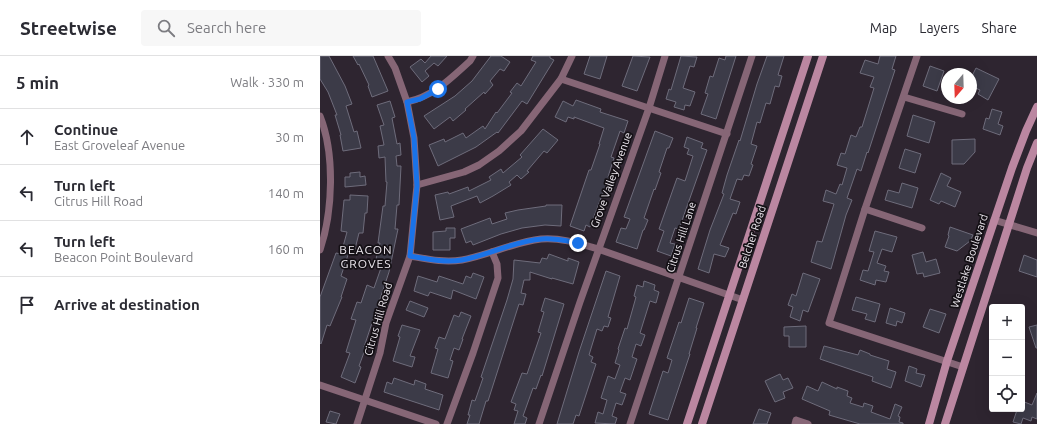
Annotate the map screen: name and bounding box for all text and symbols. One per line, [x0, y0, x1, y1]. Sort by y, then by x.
search box [141, 10, 421, 46]
text: Streetwise [20, 17, 117, 39]
icon: search [155, 17, 177, 39]
text: Search here [187, 19, 266, 36]
text: Map [870, 20, 897, 36]
text: Layers [919, 20, 959, 36]
text: Share [981, 20, 1017, 36]
north arrow [941, 68, 977, 104]
text: 5 min [16, 73, 59, 92]
text: Walk · 330 m [230, 75, 304, 89]
route start [429, 80, 447, 98]
text: Continue [54, 121, 118, 138]
icon: ahead [16, 126, 38, 148]
text: 30 m [275, 130, 304, 144]
street label: Grove Valley Avenue [588, 131, 634, 229]
text: East Groveleaf Avenue [54, 138, 185, 152]
text: Turn left [54, 177, 115, 194]
icon: left [16, 182, 38, 204]
text: 140 m [268, 186, 304, 200]
text: Citrus Hill Road [54, 194, 143, 208]
street label: Citrus Hill Lane [664, 200, 698, 274]
street label: Belcher Road [736, 204, 768, 270]
street label: Westlake Boulevard [948, 213, 990, 309]
text: Turn left [54, 233, 115, 250]
route end [569, 234, 587, 252]
icon: left [16, 238, 38, 260]
text: 160 m [268, 242, 304, 256]
district label: BEACON GROVES [339, 243, 393, 270]
text: Beacon Point Boulevard [54, 250, 193, 264]
street label: Citrus Hill Road [362, 281, 394, 357]
icon: arrive [16, 294, 38, 316]
text: Arrive at destination [54, 296, 200, 313]
map controls [989, 304, 1025, 412]
button: + [989, 304, 1025, 340]
button: − [989, 340, 1025, 376]
button: locate [989, 376, 1025, 412]

